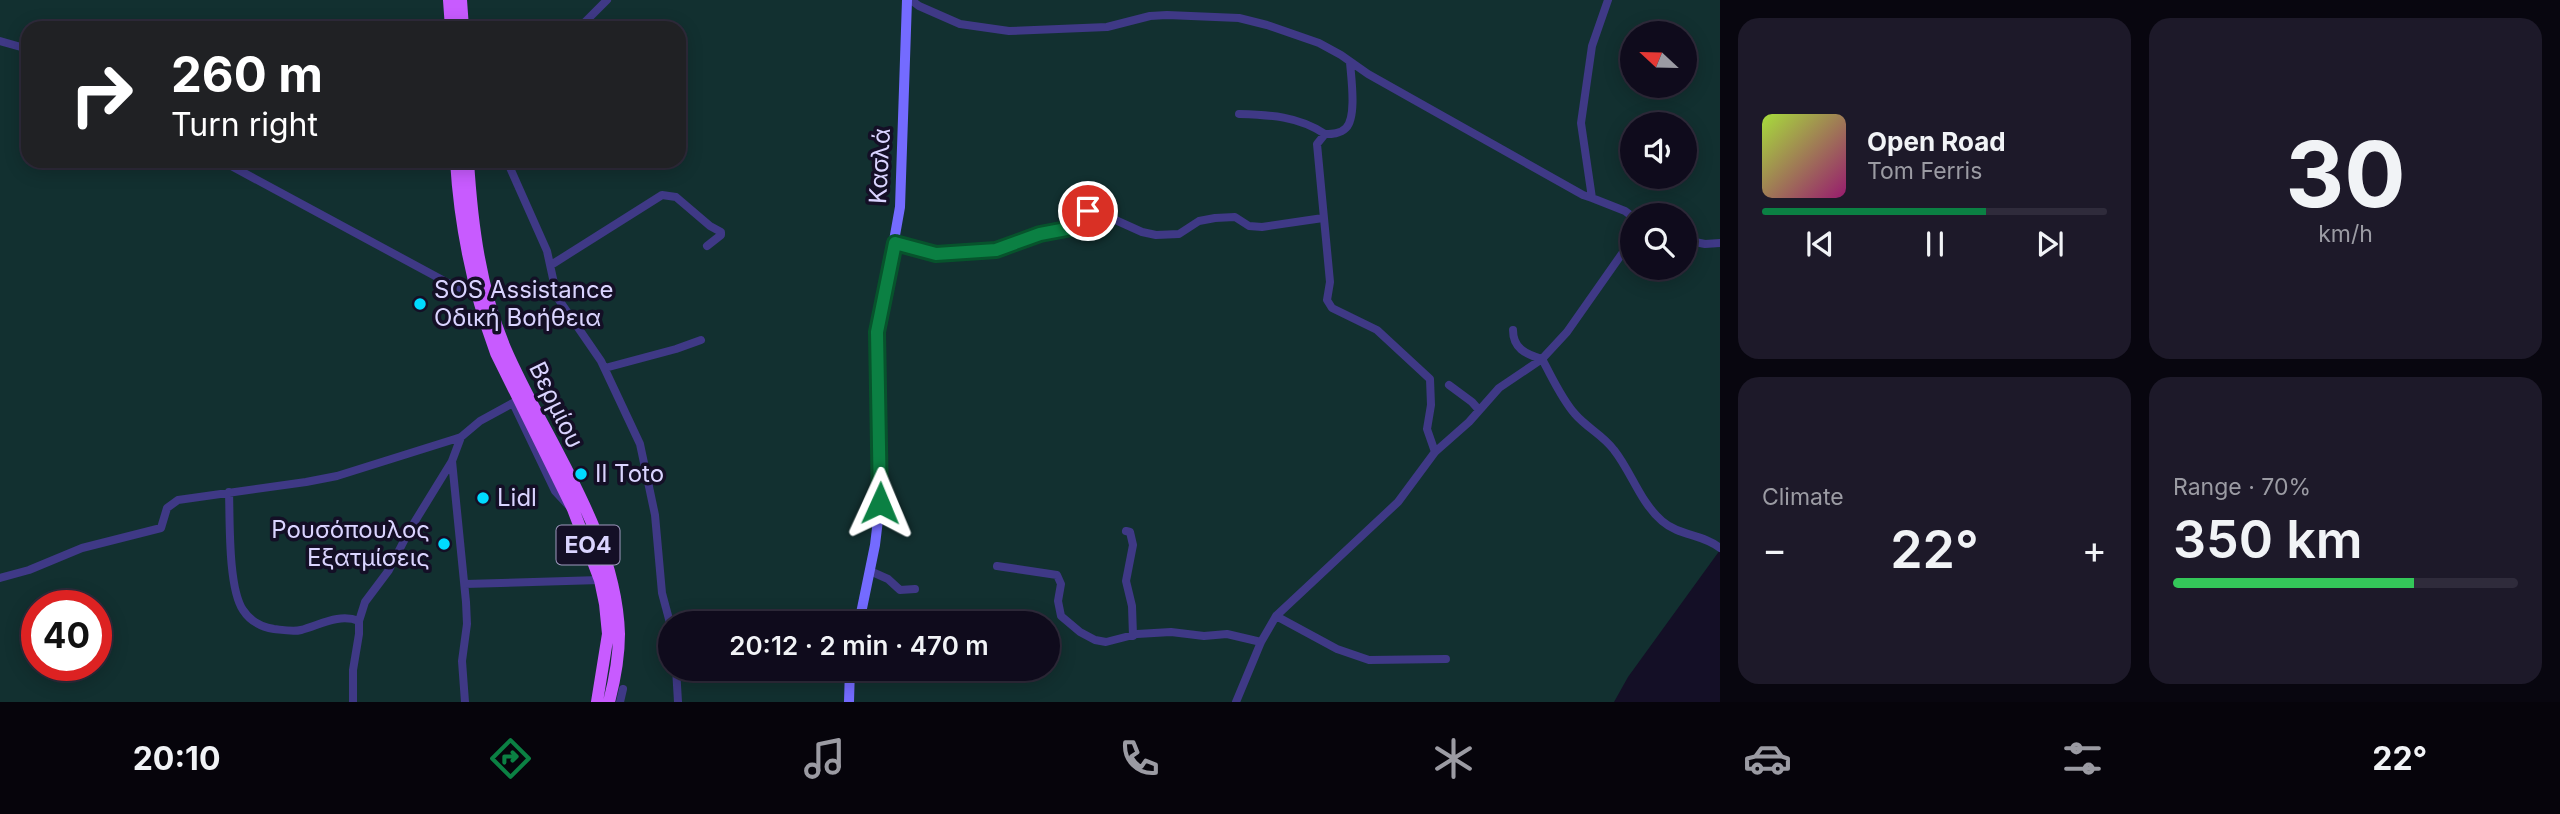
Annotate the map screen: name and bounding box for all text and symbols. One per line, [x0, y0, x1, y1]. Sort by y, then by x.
north arrow [1620, 21, 1698, 98]
map controls [1620, 21, 1697, 280]
text: 260 m [171, 45, 323, 104]
icon: right [56, 49, 147, 140]
text: Turn right [171, 105, 318, 144]
button: sound [1620, 112, 1697, 189]
text: 30 [2285, 119, 2406, 229]
text: Open Road [1867, 126, 2006, 157]
street label: Κασλά [863, 127, 896, 205]
text: Tom Ferris [1867, 157, 1982, 185]
pin [1058, 181, 1118, 241]
icon: arrive [1069, 192, 1107, 230]
button: search [1620, 203, 1697, 280]
text: km/h [2318, 220, 2373, 248]
icon: previous [1801, 225, 1839, 263]
icon: pause [1916, 225, 1954, 263]
icon: next [2031, 225, 2069, 263]
place label: SOS Assistance Οδική Βοήθεια [434, 275, 614, 332]
marker: SOS Assistance Οδική Βοήθεια [412, 296, 428, 312]
street label: Βερμίου [523, 357, 590, 453]
place label: Il Toto [595, 459, 664, 488]
marker: Il Toto [573, 466, 589, 482]
position arrow [843, 466, 917, 540]
text: Range · 70% [2173, 473, 2311, 501]
place label: Lidl [497, 483, 537, 512]
text: Climate [1762, 483, 1844, 511]
marker: Lidl [475, 490, 491, 506]
text: 350 km [2173, 508, 2363, 571]
place label: Ρουσόπουλος Εξατμίσεις [271, 515, 430, 572]
text: 22° [1890, 518, 1979, 581]
road number: ΕΟ4 [556, 526, 620, 565]
text: − [1762, 526, 1787, 572]
text: + [2082, 526, 2107, 572]
marker: Ρουσόπουλος Εξατμίσεις [436, 536, 452, 552]
speed limit sign: 40 [21, 590, 112, 681]
text: 20:12 · 2 min · 470 m [729, 630, 989, 661]
icon: directions [486, 734, 535, 783]
icon: music [800, 734, 849, 783]
icon: phone [1115, 734, 1164, 783]
icon: climate [1429, 734, 1478, 783]
icon: car [1743, 734, 1792, 783]
icon: filters [2058, 734, 2107, 783]
text: 20:10 [133, 739, 220, 778]
text: 22° [2372, 739, 2427, 778]

